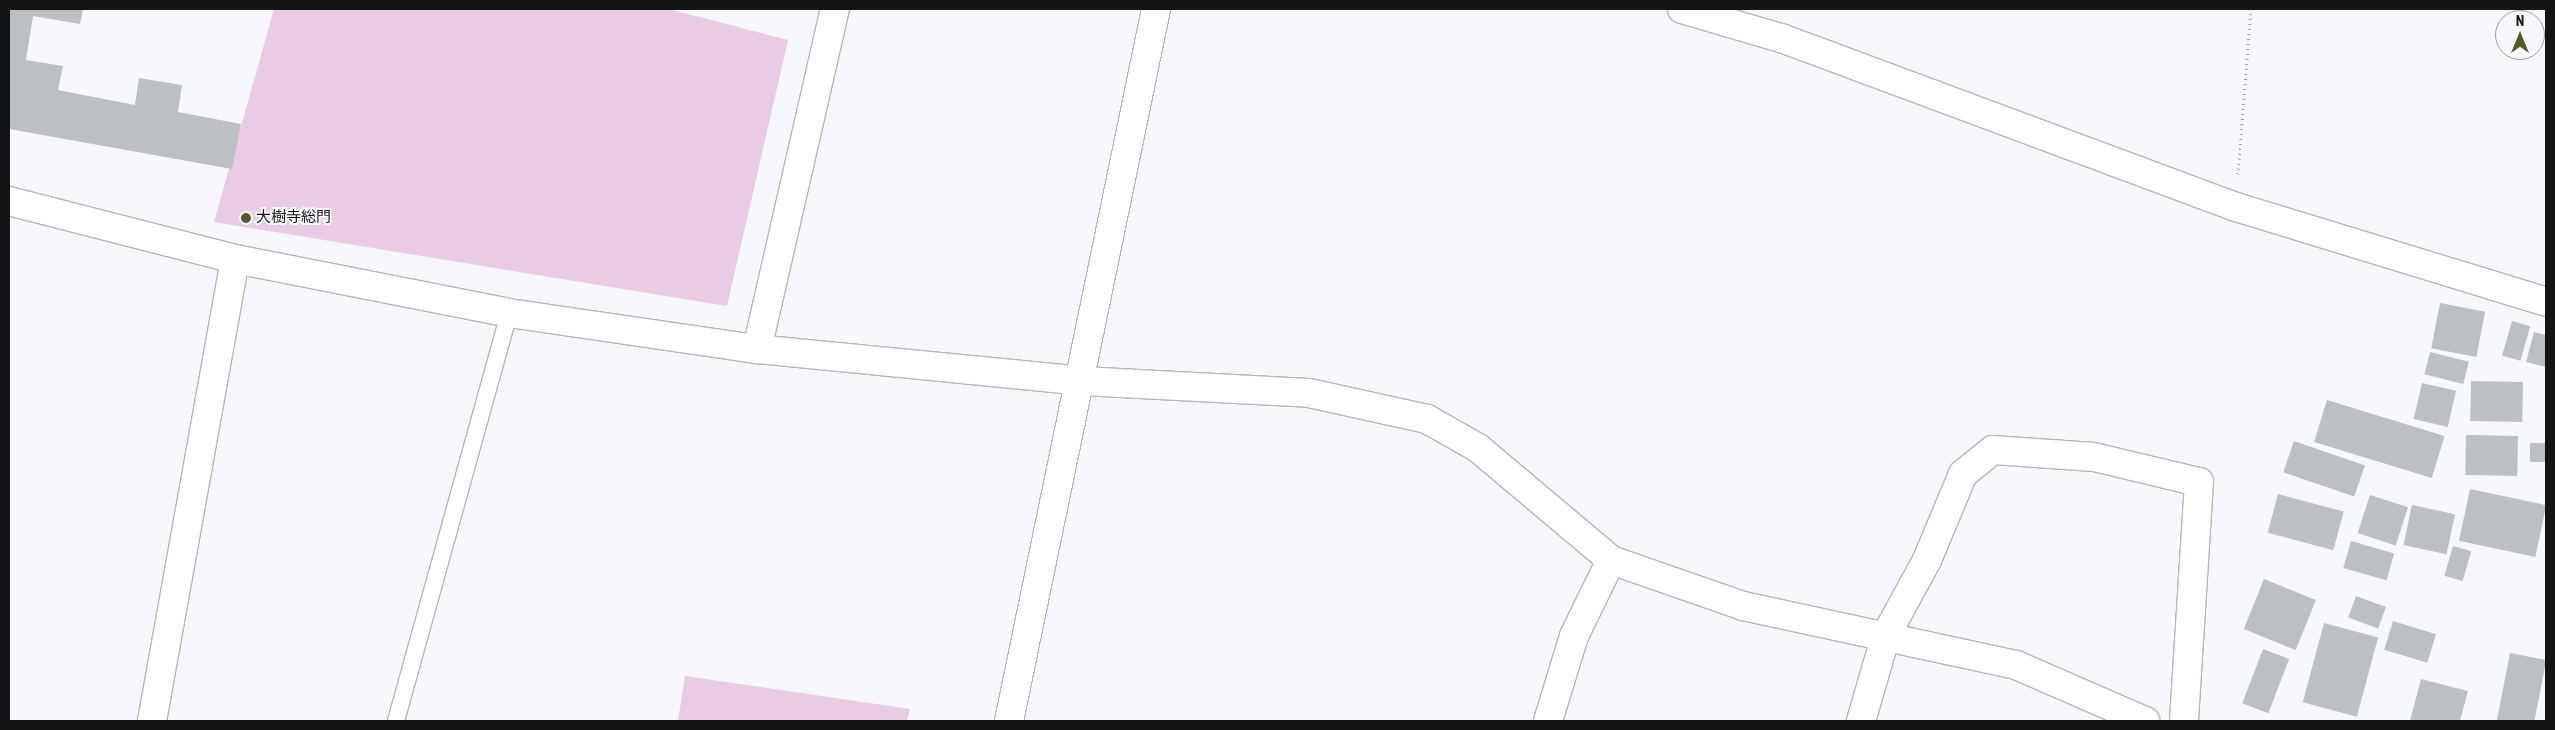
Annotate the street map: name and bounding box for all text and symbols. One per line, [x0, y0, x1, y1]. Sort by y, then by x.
north arrow [2495, 10, 2545, 60]
text: N [2516, 13, 2524, 29]
place label: 大樹寺総門 [256, 209, 331, 227]
marker: 大樹寺総門 [240, 212, 252, 224]

